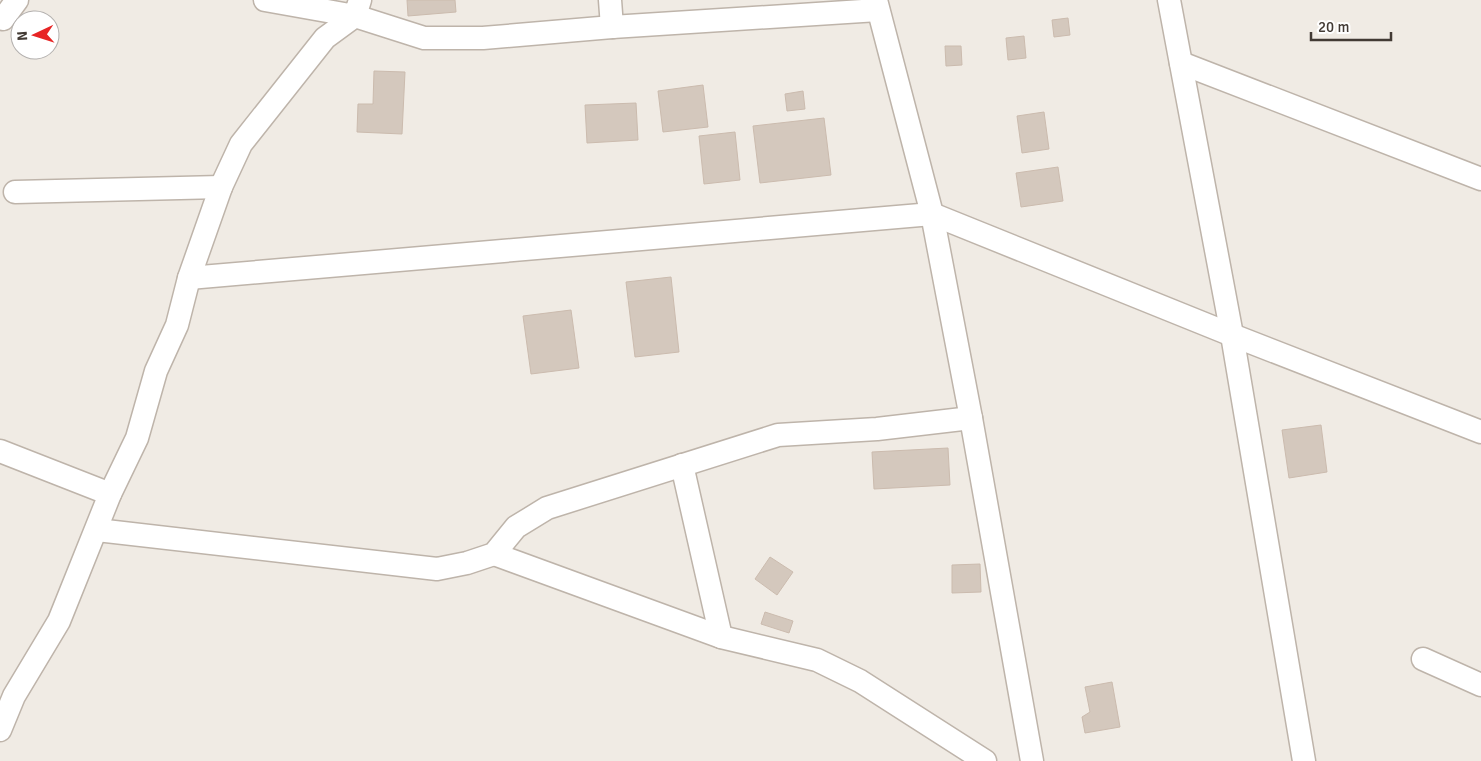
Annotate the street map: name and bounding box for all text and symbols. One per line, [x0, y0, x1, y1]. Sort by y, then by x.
north arrow [10, 10, 60, 60]
scale bar [1311, 10, 1391, 42]
text: 20 m [1318, 18, 1349, 36]
text: N [14, 30, 31, 41]

